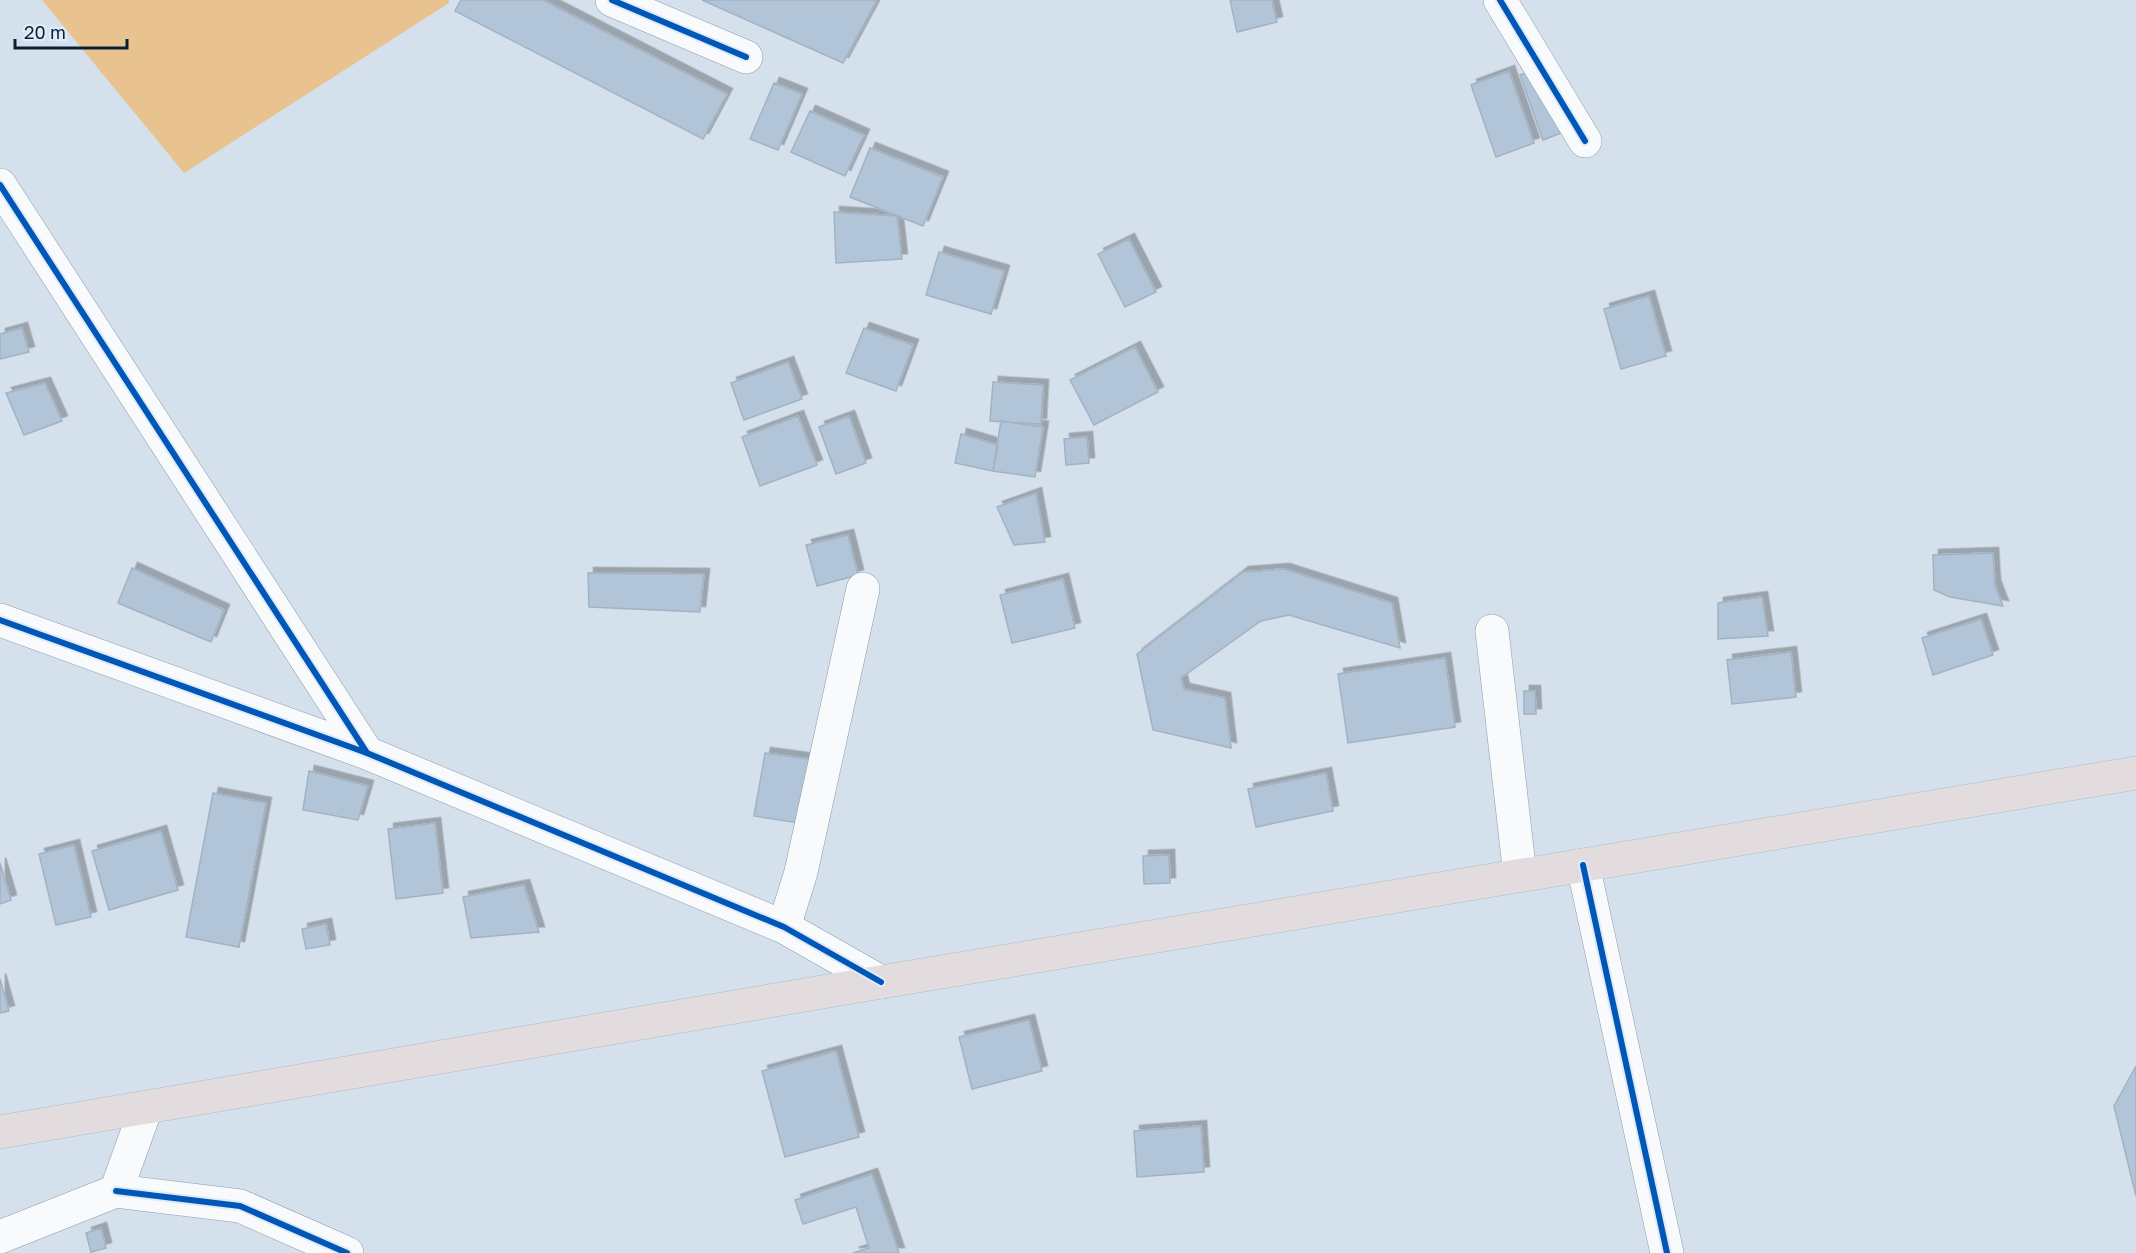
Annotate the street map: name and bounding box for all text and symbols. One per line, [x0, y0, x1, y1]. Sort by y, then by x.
scale bar [15, 12, 128, 50]
text: 20 m [24, 21, 66, 43]

